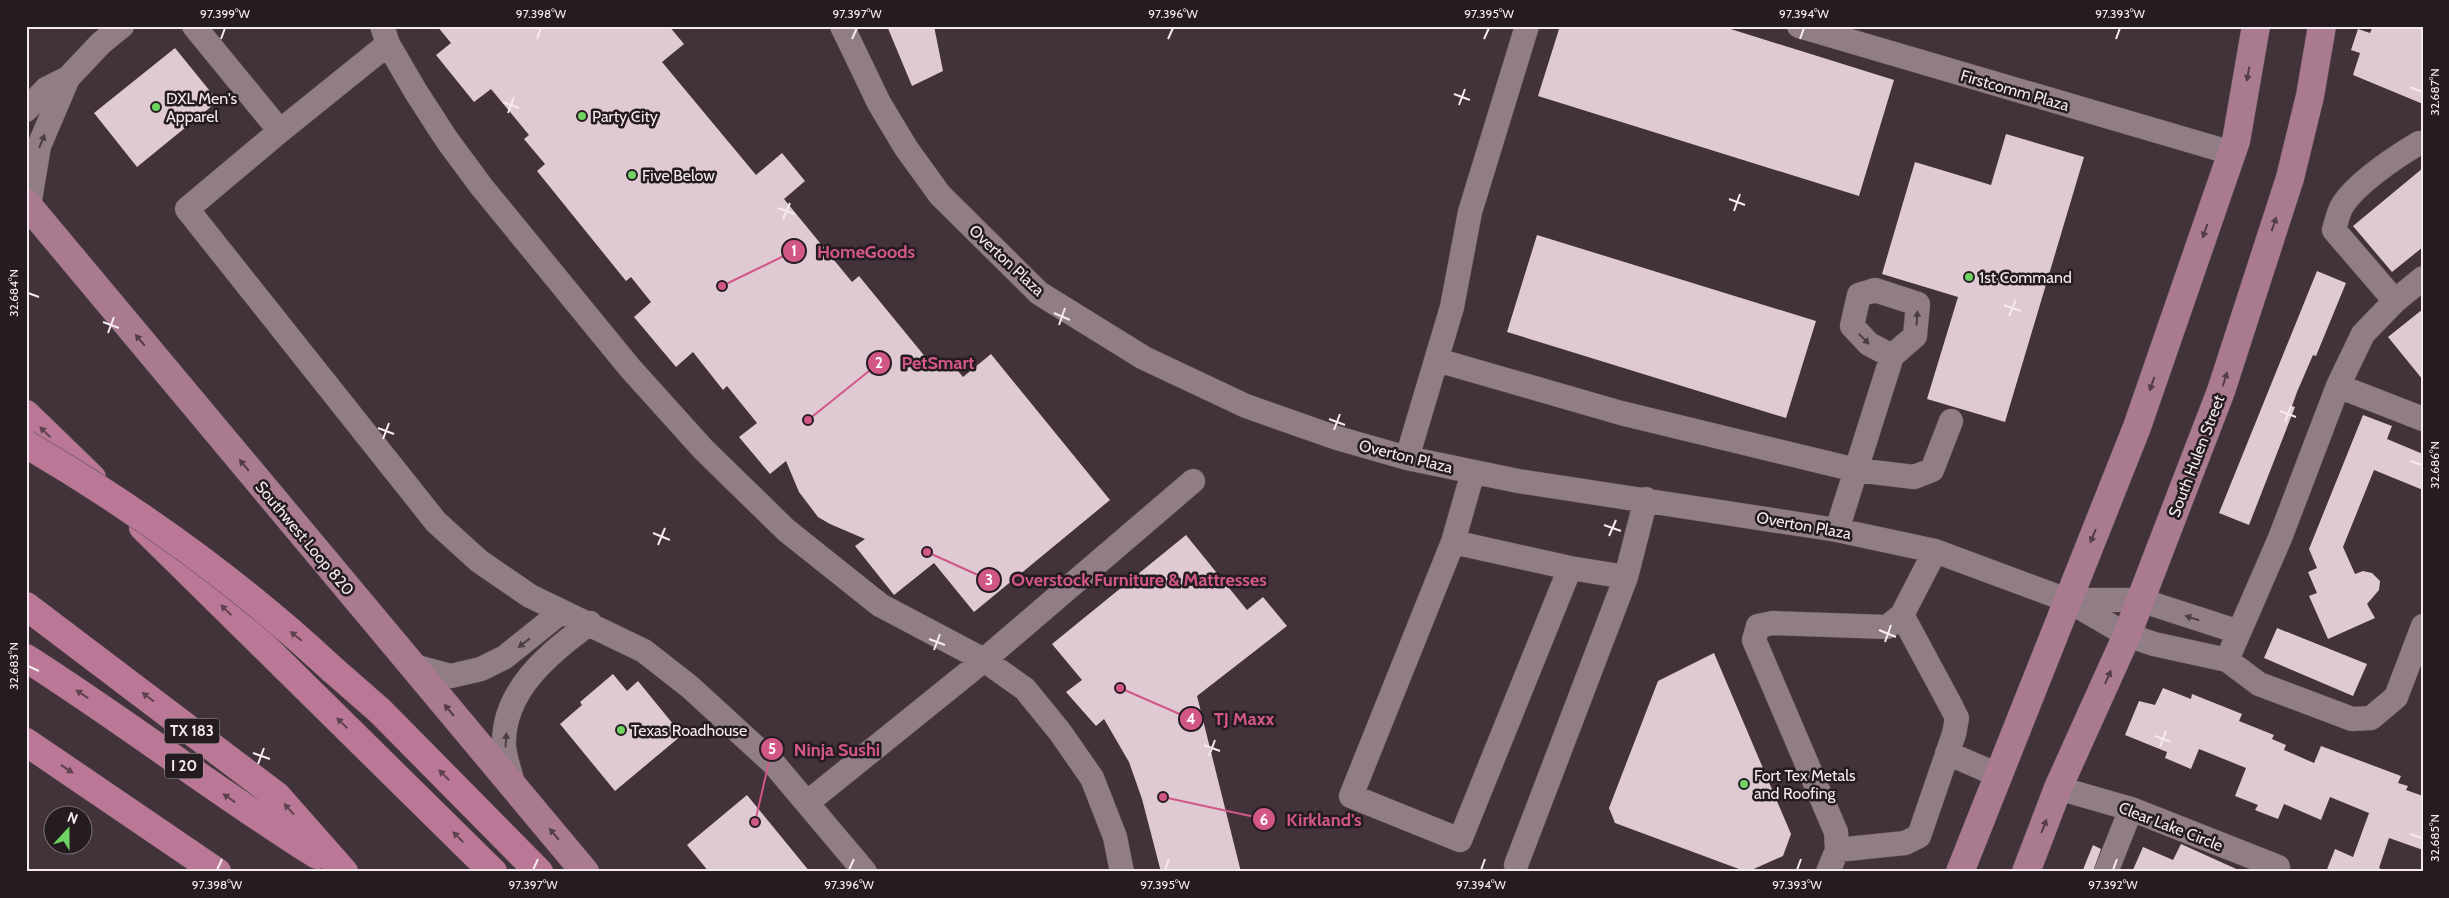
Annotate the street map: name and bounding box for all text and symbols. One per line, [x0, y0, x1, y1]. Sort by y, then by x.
text: 97.399°W [200, 6, 251, 21]
text: 97.398°W [516, 6, 567, 21]
text: 97.397°W [832, 6, 882, 21]
text: 97.396°W [1148, 6, 1199, 21]
text: 97.395°W [1464, 6, 1514, 21]
text: 97.394°W [1779, 6, 1830, 21]
text: 97.393°W [2095, 6, 2145, 21]
street label: Firstcomm Plaza [1958, 66, 2072, 115]
one-way arrow [2243, 67, 2251, 83]
text: 32.687°N [2427, 68, 2442, 116]
place label: DXL Men's Apparel [166, 89, 237, 126]
marker: DXL Men's Apparel [150, 101, 162, 113]
place label: Party City [592, 107, 658, 126]
marker: Party City [576, 110, 588, 122]
one-way arrow [38, 134, 46, 148]
place label: Five Below [642, 166, 715, 185]
marker: Five Below [626, 169, 638, 181]
one-way arrow [2271, 217, 2278, 232]
street label: Overton Plaza [965, 221, 1048, 300]
one-way arrow [2201, 223, 2209, 238]
callout: HomeGoods [782, 235, 925, 268]
text: HomeGoods [817, 241, 915, 263]
text: 1 [791, 242, 797, 260]
place label: 1st Command [1979, 268, 2072, 287]
text: 32.684°N [6, 269, 21, 317]
marker: 1st Command [1963, 271, 1975, 283]
one-way arrow [1913, 310, 1921, 326]
one-way arrow [1858, 333, 1870, 345]
one-way arrow [134, 334, 146, 346]
callout: PetSmart [867, 346, 985, 379]
text: PetSmart [901, 352, 975, 374]
text: 2 [875, 354, 883, 372]
one-way arrow [2222, 372, 2229, 387]
one-way arrow [2148, 377, 2155, 392]
street label: South Hulen Street [2164, 392, 2229, 520]
one-way arrow [39, 426, 51, 438]
street label: Overton Plaza [1357, 436, 1455, 477]
text: 32.686°N [2427, 441, 2442, 489]
one-way arrow [238, 458, 249, 471]
street label: Southwest Loop 820 [251, 477, 358, 599]
street label: Overton Plaza [1755, 508, 1853, 543]
one-way arrow [2089, 528, 2096, 543]
callout: Overstock Furniture & Mattresses [976, 563, 1277, 596]
text: Overstock Furniture & Mattresses [1011, 569, 1267, 591]
text: 3 [985, 571, 993, 589]
one-way arrow [221, 604, 233, 616]
one-way arrow [2185, 613, 2200, 621]
one-way arrow [290, 631, 303, 642]
one-way arrow [518, 637, 531, 648]
text: 32.683°N [6, 642, 21, 690]
one-way arrow [2104, 670, 2112, 684]
one-way arrow [75, 689, 89, 699]
one-way arrow [141, 692, 155, 702]
callout: TJ Maxx [1179, 702, 1284, 735]
one-way arrow [443, 704, 454, 717]
text: TJ Maxx [1214, 708, 1274, 730]
text: 4 [1186, 710, 1196, 728]
road number: TX 183 [164, 718, 220, 744]
one-way arrow [337, 718, 349, 730]
place label: Texas Roadhouse [631, 721, 747, 740]
marker: Texas Roadhouse [615, 724, 627, 736]
one-way arrow [502, 731, 510, 747]
callout: Ninja Sushi [759, 733, 891, 766]
text: Ninja Sushi [794, 739, 880, 761]
text: 5 [768, 740, 776, 758]
road number: I 20 [165, 754, 203, 778]
one-way arrow [60, 764, 74, 774]
place label: Fort Tex Metals and Roofing [1754, 766, 1856, 803]
one-way arrow [438, 769, 450, 781]
marker: Fort Tex Metals and Roofing [1738, 778, 1750, 790]
one-way arrow [222, 793, 236, 803]
street label: Clear Lake Circle [2116, 798, 2226, 855]
one-way arrow [283, 803, 294, 816]
callout: Kirkland's [1252, 803, 1372, 836]
north arrow [42, 806, 92, 856]
text: N [65, 808, 81, 828]
text: Kirkland's [1286, 809, 1362, 831]
text: 6 [1260, 811, 1268, 829]
text: 32.685°N [2427, 814, 2442, 862]
one-way arrow [2040, 819, 2048, 833]
one-way arrow [548, 828, 559, 841]
one-way arrow [453, 831, 465, 843]
text: 97.398°W [192, 877, 243, 892]
text: 97.397°W [508, 877, 558, 892]
text: 97.396°W [824, 877, 875, 892]
text: 97.395°W [1140, 877, 1190, 892]
text: 97.394°W [1456, 877, 1507, 892]
text: 97.393°W [1772, 877, 1822, 892]
text: 97.392°W [2088, 877, 2138, 892]

